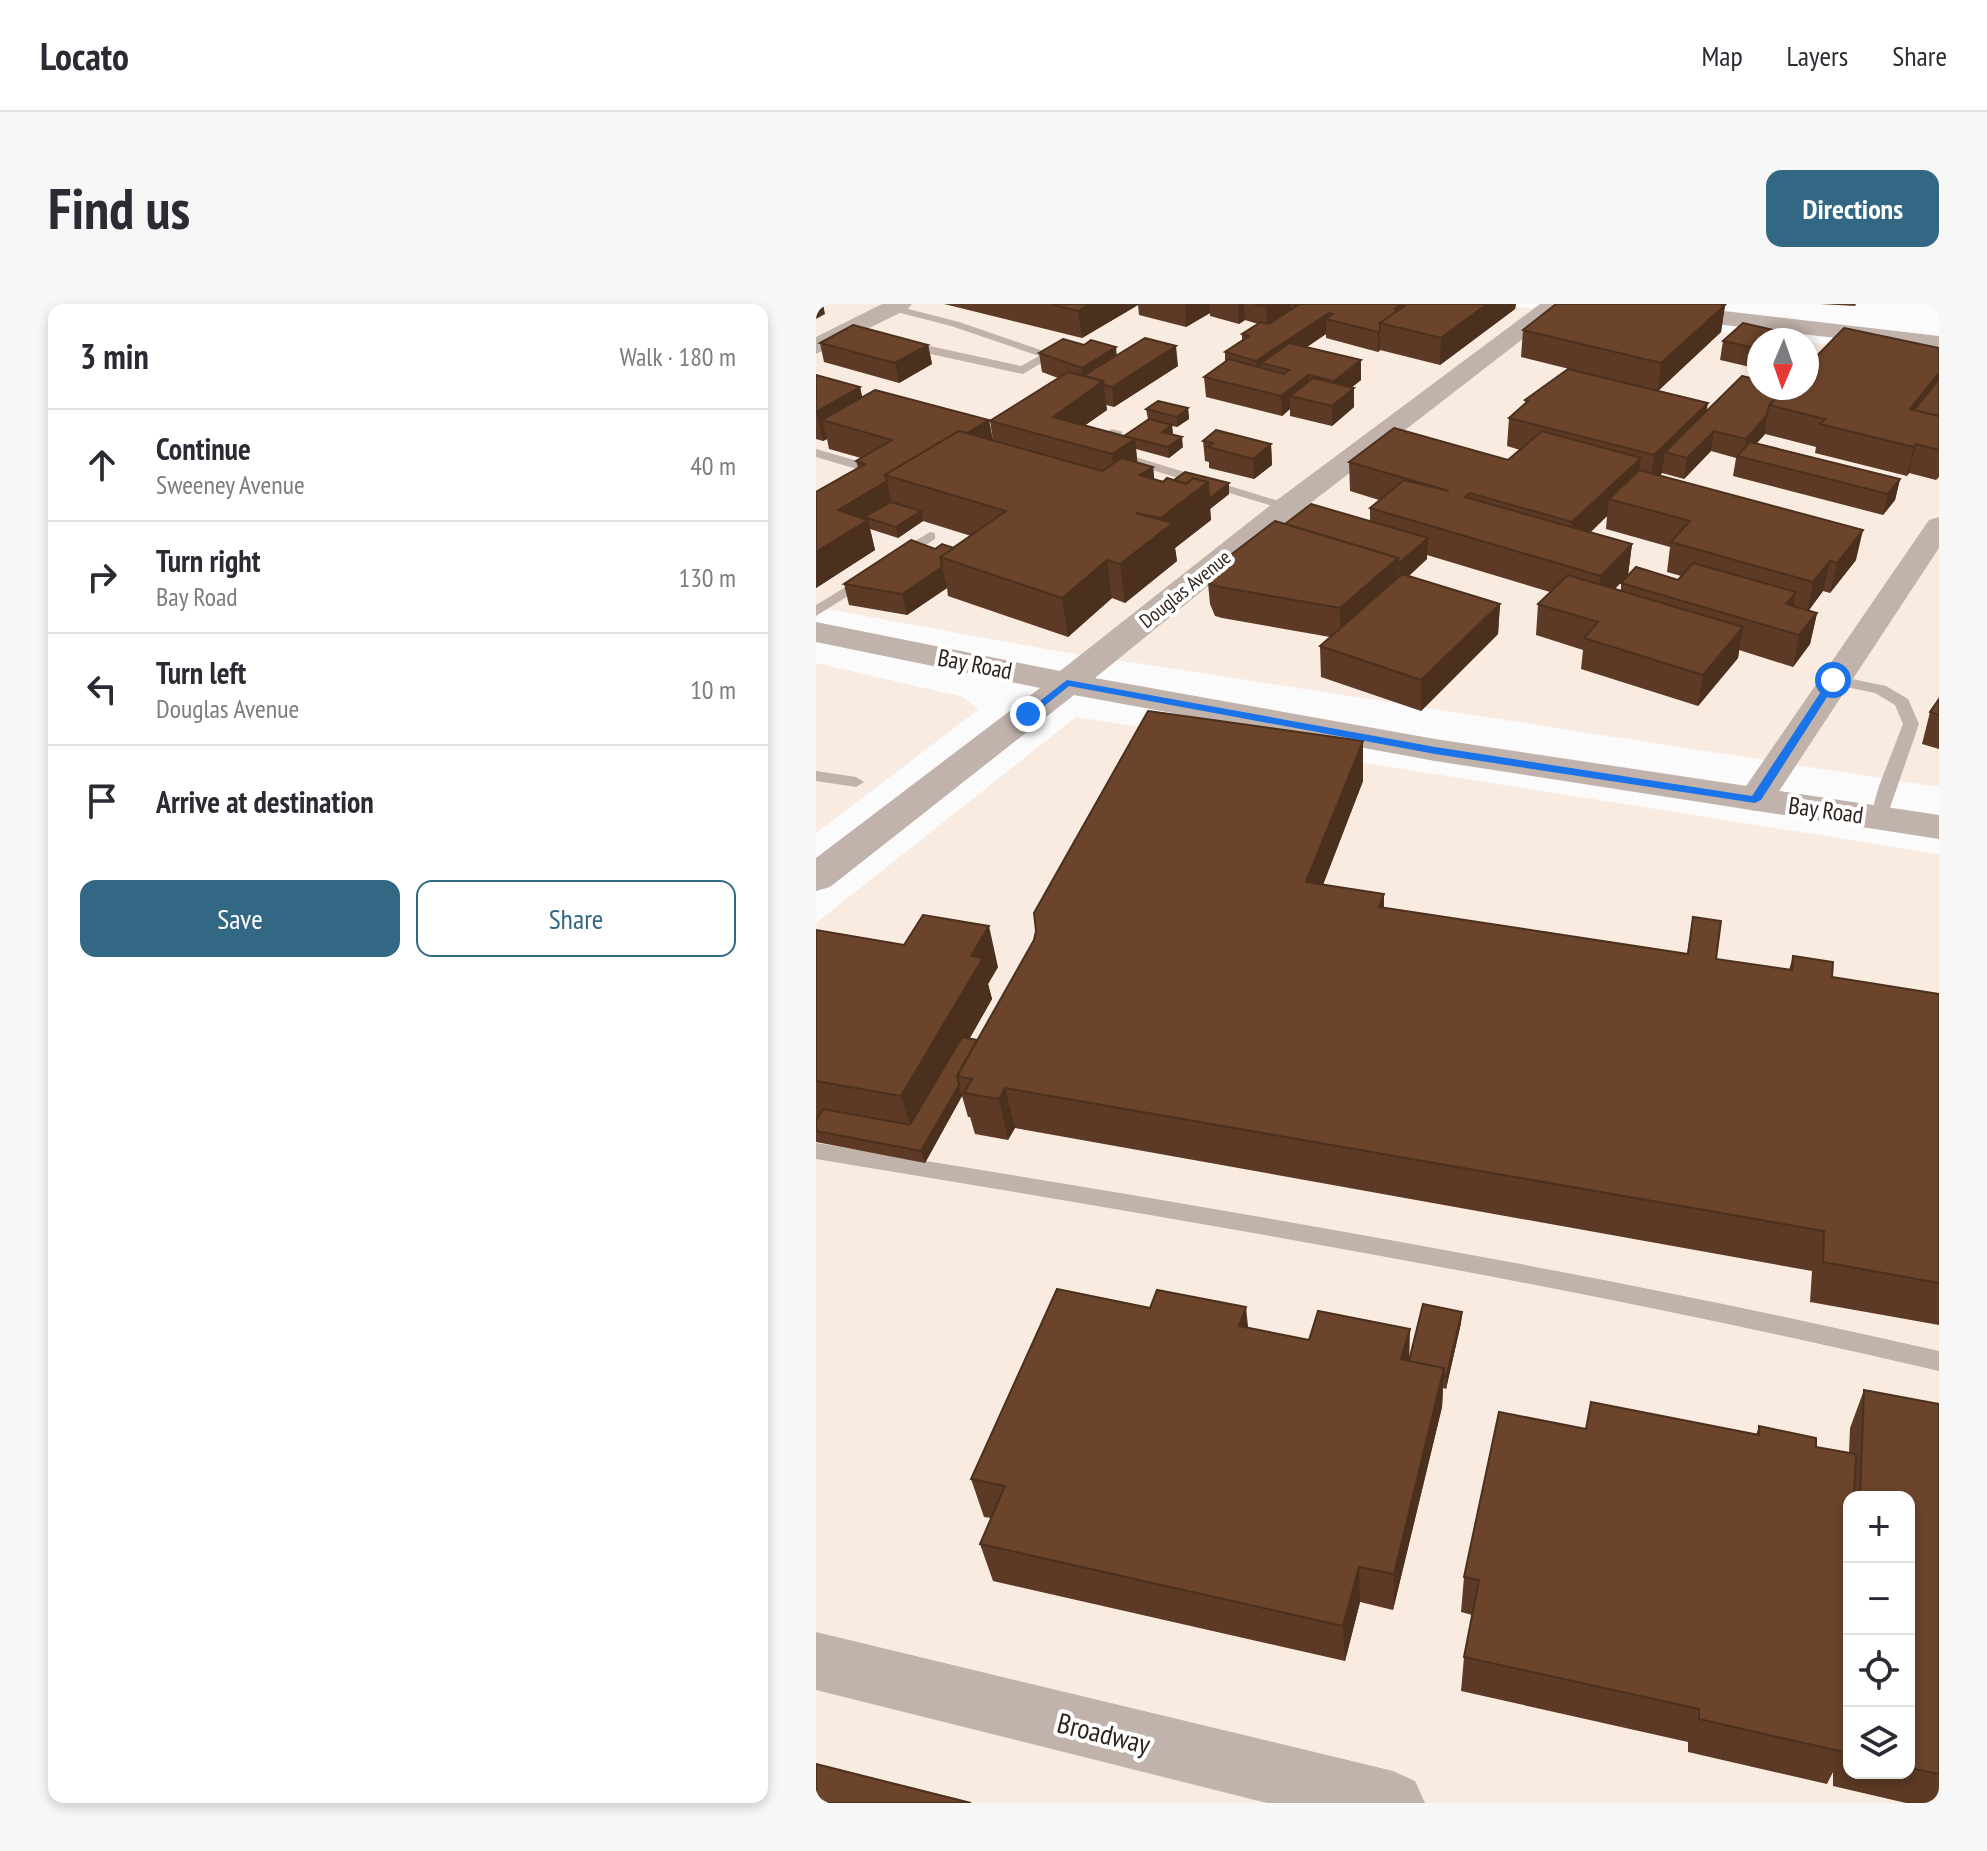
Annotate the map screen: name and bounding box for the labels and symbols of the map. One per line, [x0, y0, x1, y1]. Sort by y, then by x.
north arrow [1747, 328, 1819, 400]
street label: Douglas Avenue [1134, 544, 1236, 634]
street label: Bay Road [935, 642, 1015, 686]
route start [1815, 662, 1851, 698]
route end [1010, 696, 1046, 732]
street label: Bay Road [1787, 789, 1865, 831]
street label: Broadway [1054, 1704, 1155, 1762]

